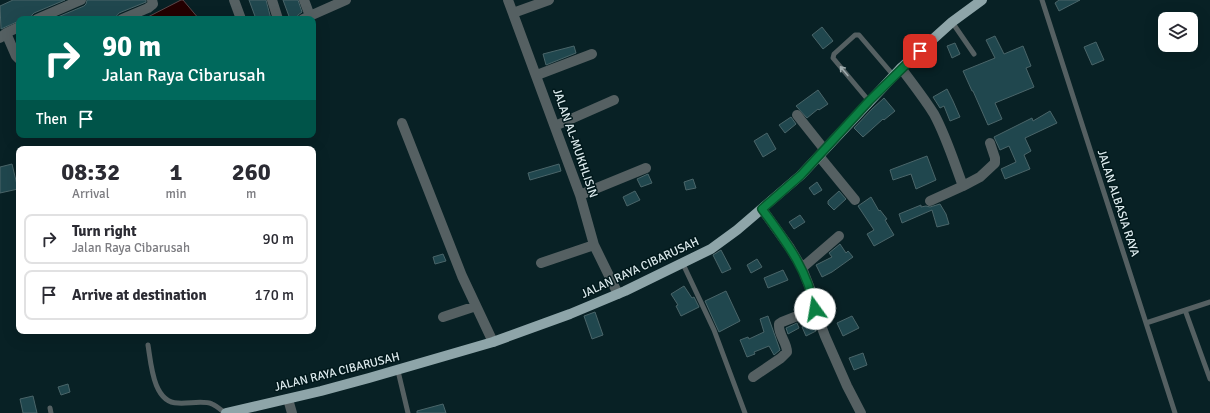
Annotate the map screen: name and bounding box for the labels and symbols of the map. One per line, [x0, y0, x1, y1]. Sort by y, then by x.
pin [903, 34, 937, 68]
one-way arrow [840, 67, 849, 77]
street label: JALAN AL-MUKHLISIN [549, 86, 601, 200]
street label: JALAN ALBASIA RAYA [1094, 148, 1143, 259]
street label: JALAN RAYA CIBARUSAH [579, 234, 701, 302]
position arrow [794, 288, 836, 330]
street label: JALAN RAYA CIBARUSAH [273, 349, 401, 395]

